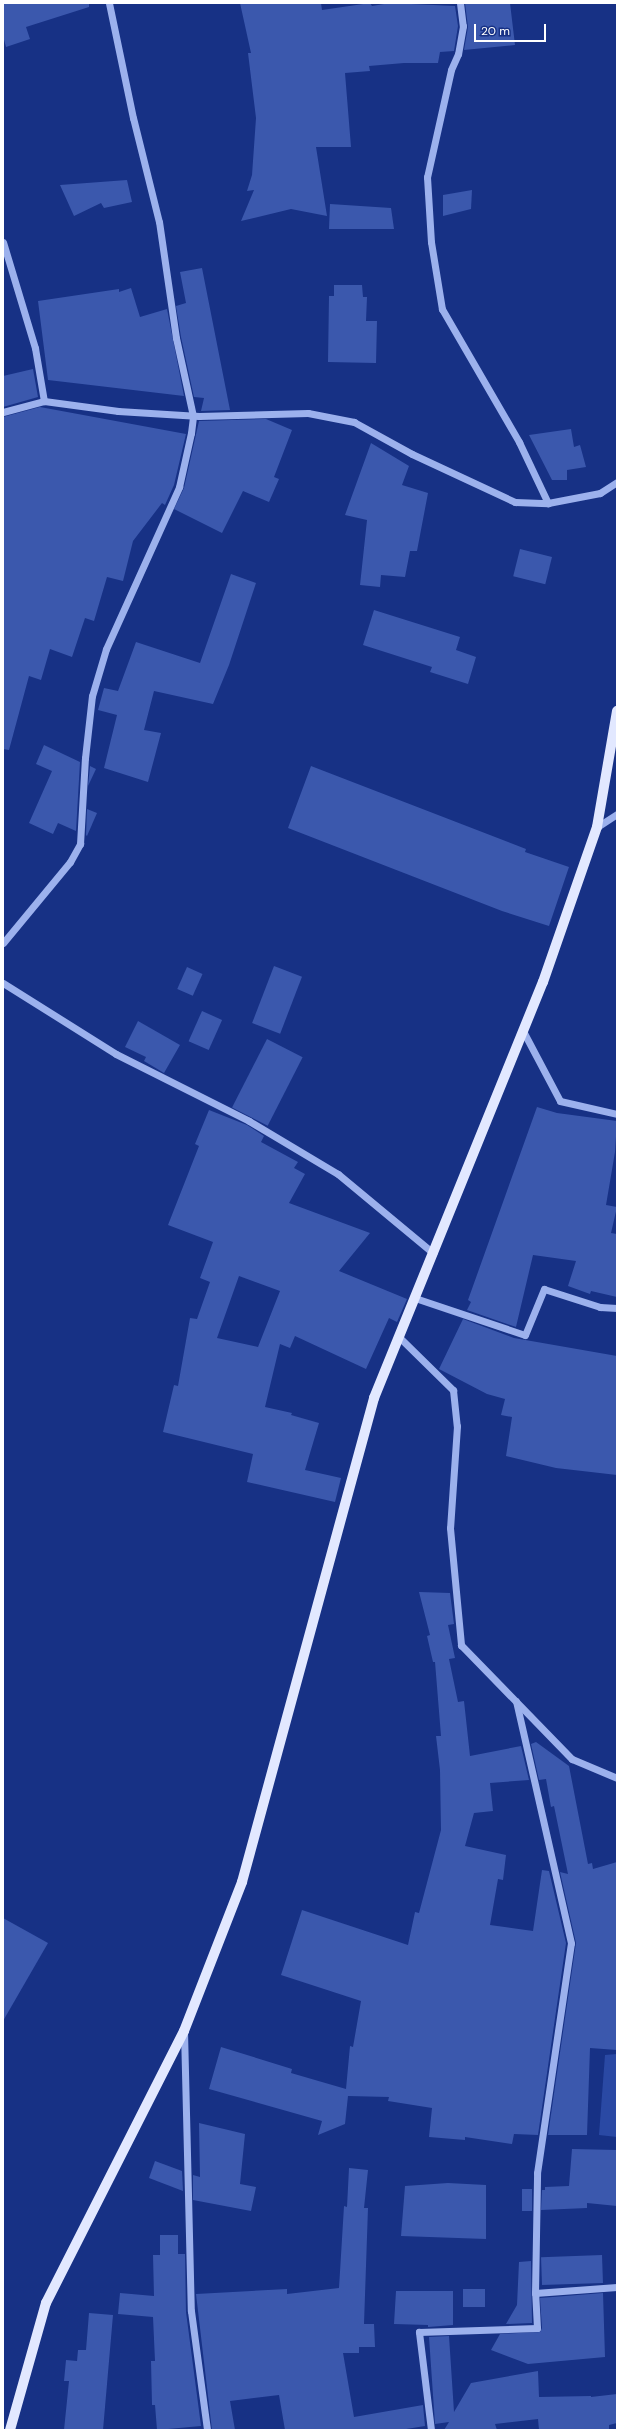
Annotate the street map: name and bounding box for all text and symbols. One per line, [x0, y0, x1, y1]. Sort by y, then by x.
scale bar [476, 16, 548, 42]
text: 20 m [481, 23, 510, 39]

